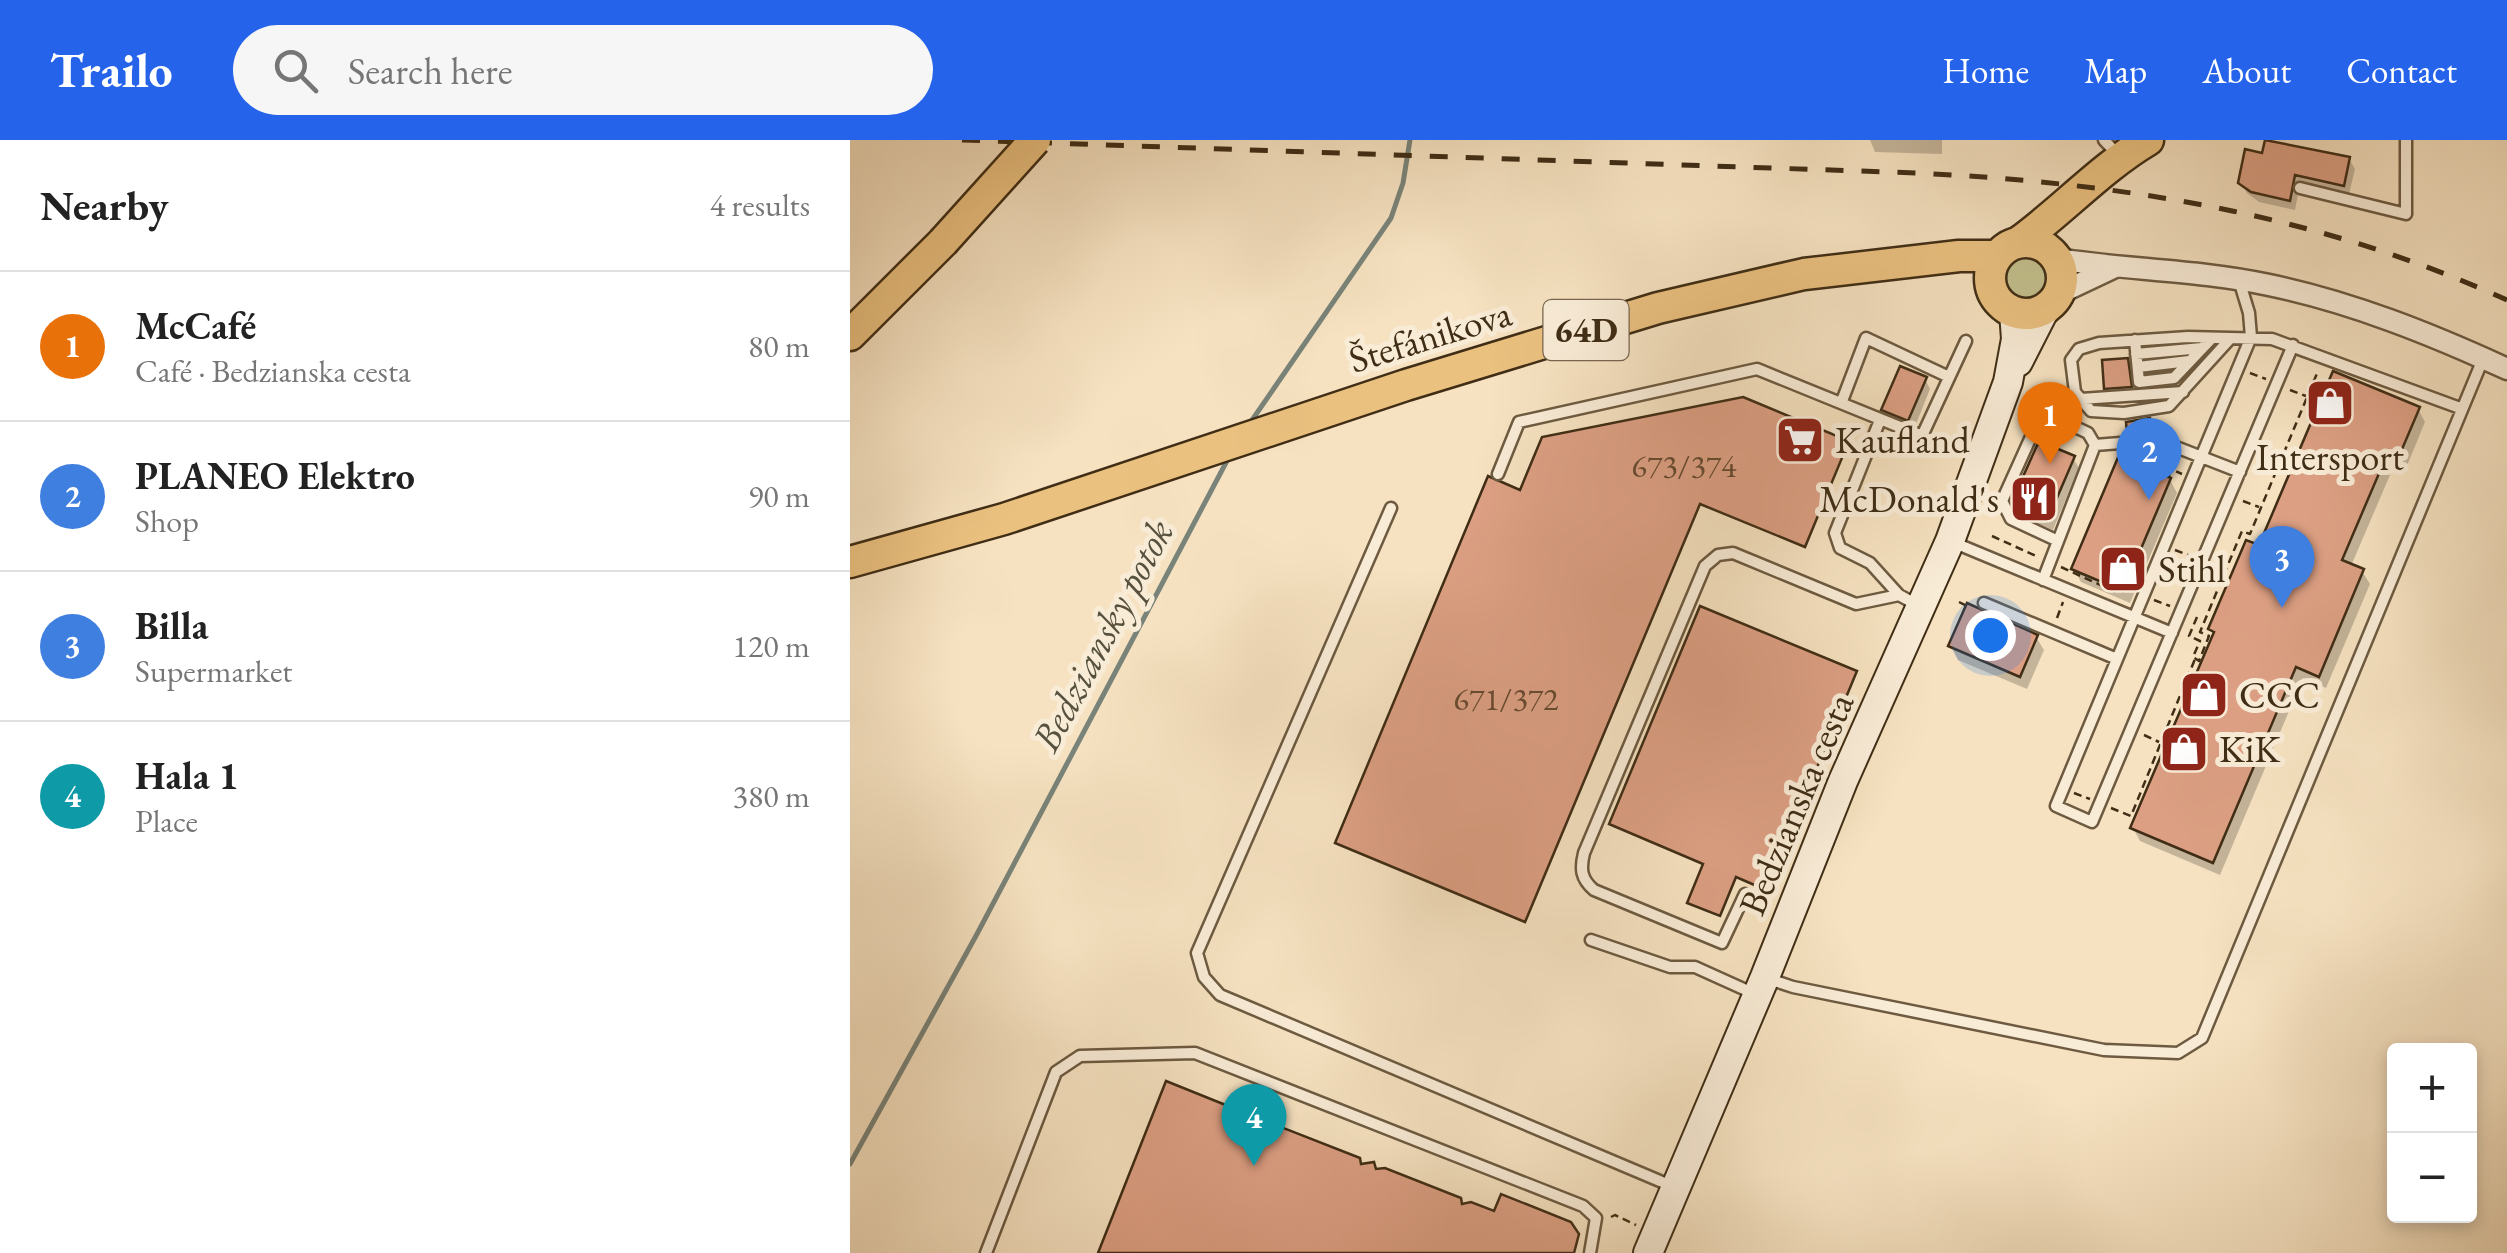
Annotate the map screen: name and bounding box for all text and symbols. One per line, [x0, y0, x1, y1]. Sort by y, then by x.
search box [233, 25, 933, 115]
text: Trailo [50, 39, 173, 101]
icon: search [268, 43, 323, 98]
text: Search here [348, 46, 513, 95]
text: Home [1943, 48, 2029, 93]
text: Map [2084, 48, 2147, 93]
text: About [2202, 48, 2291, 93]
text: Contact [2346, 48, 2457, 93]
text: Nearby [40, 178, 169, 233]
text: 4 results [710, 184, 810, 226]
street label: Štefánikova [1343, 287, 1518, 383]
road number: 64D [1544, 300, 1628, 360]
text: McCafé [135, 301, 256, 350]
text: 1 [64, 325, 81, 367]
text: 80 m [748, 325, 810, 367]
text: Café · Bedzianska cesta [135, 350, 411, 392]
shop icon: Intersport [2304, 377, 2356, 429]
pin: 1 [2018, 382, 2082, 464]
supermarket icon: Kaufland [1774, 414, 1826, 466]
place label: Kaufland [1835, 415, 1971, 464]
pin: 2 [2116, 418, 2182, 500]
place label: Intersport [2256, 432, 2404, 481]
house number: 673/374 [1632, 445, 1737, 487]
text: PLANEO Elektro [135, 451, 415, 500]
restaurant icon: McDonald's [2008, 473, 2060, 525]
place label: McDonald's [1819, 474, 1999, 523]
text: 2 [64, 475, 81, 517]
text: 90 m [748, 475, 810, 517]
text: Shop [135, 500, 199, 542]
water label: Bedziansky potok [1019, 510, 1185, 761]
pin: 3 [2250, 526, 2314, 608]
shop icon: Stihl [2097, 543, 2149, 595]
place label: Stihl [2158, 544, 2226, 593]
text: Billa [135, 601, 208, 650]
your location [1965, 610, 2016, 661]
text: 3 [64, 625, 81, 667]
text: 120 m [733, 625, 810, 667]
text: Supermarket [135, 650, 292, 692]
shop icon: CCC [2178, 669, 2230, 721]
place label: CCC [2239, 670, 2320, 719]
house number: 671/372 [1454, 678, 1559, 720]
street label: Bedzianska cesta [1727, 685, 1865, 922]
shop icon: KiK [2158, 723, 2210, 775]
place label: KiK [2219, 724, 2281, 773]
text: Hala 1 [135, 751, 239, 800]
text: 4 [64, 775, 81, 817]
text: 380 m [733, 775, 810, 817]
text: Place [135, 800, 198, 842]
map controls [2387, 1043, 2477, 1223]
button: + [2387, 1043, 2477, 1133]
pin: 4 [1222, 1084, 1286, 1166]
button: − [2387, 1133, 2477, 1223]

